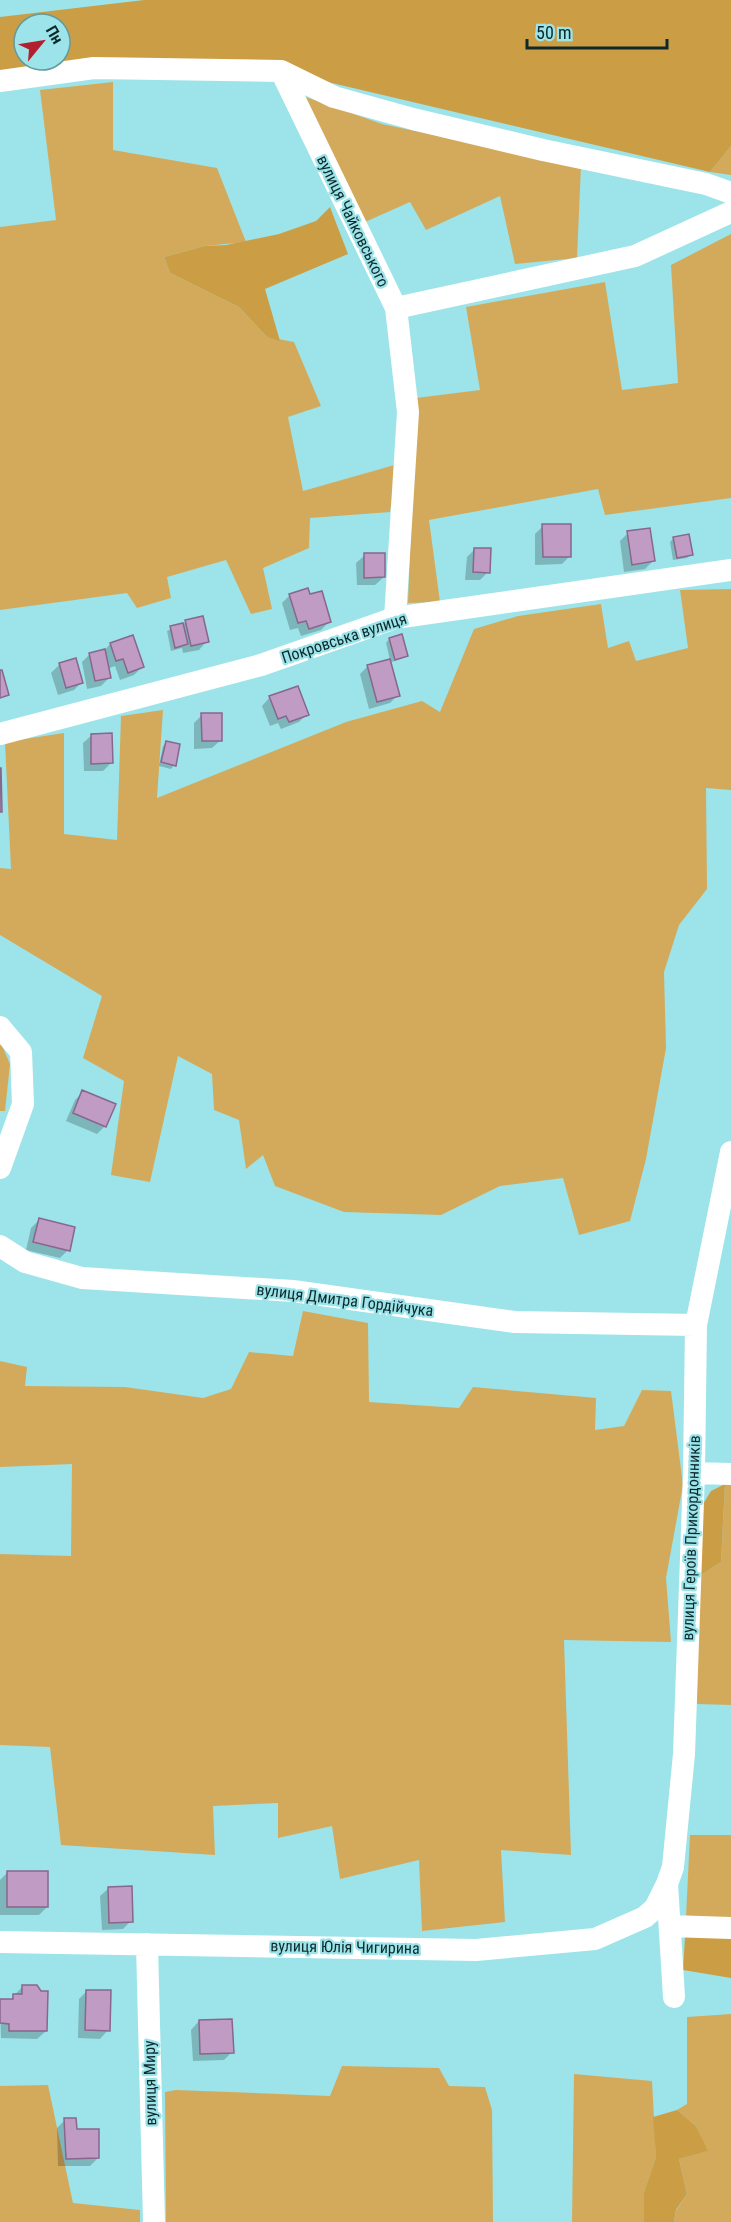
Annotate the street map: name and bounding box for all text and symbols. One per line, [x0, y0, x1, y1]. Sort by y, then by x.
north arrow [12, 12, 72, 72]
scale bar [527, 12, 666, 50]
text: Пн [42, 22, 67, 47]
text: 50 m [536, 22, 571, 43]
street label: вулиця Чайковського [313, 152, 393, 290]
street label: Покровська вулиця [279, 609, 409, 667]
street label: вулиця Дмитра Гордійчука [256, 1280, 434, 1320]
street label: вулиця Героїв Прикордонників [678, 1435, 704, 1641]
street label: вулиця Юлія Чигирина [270, 1936, 420, 1958]
street label: вулиця Миру [140, 2040, 160, 2126]

